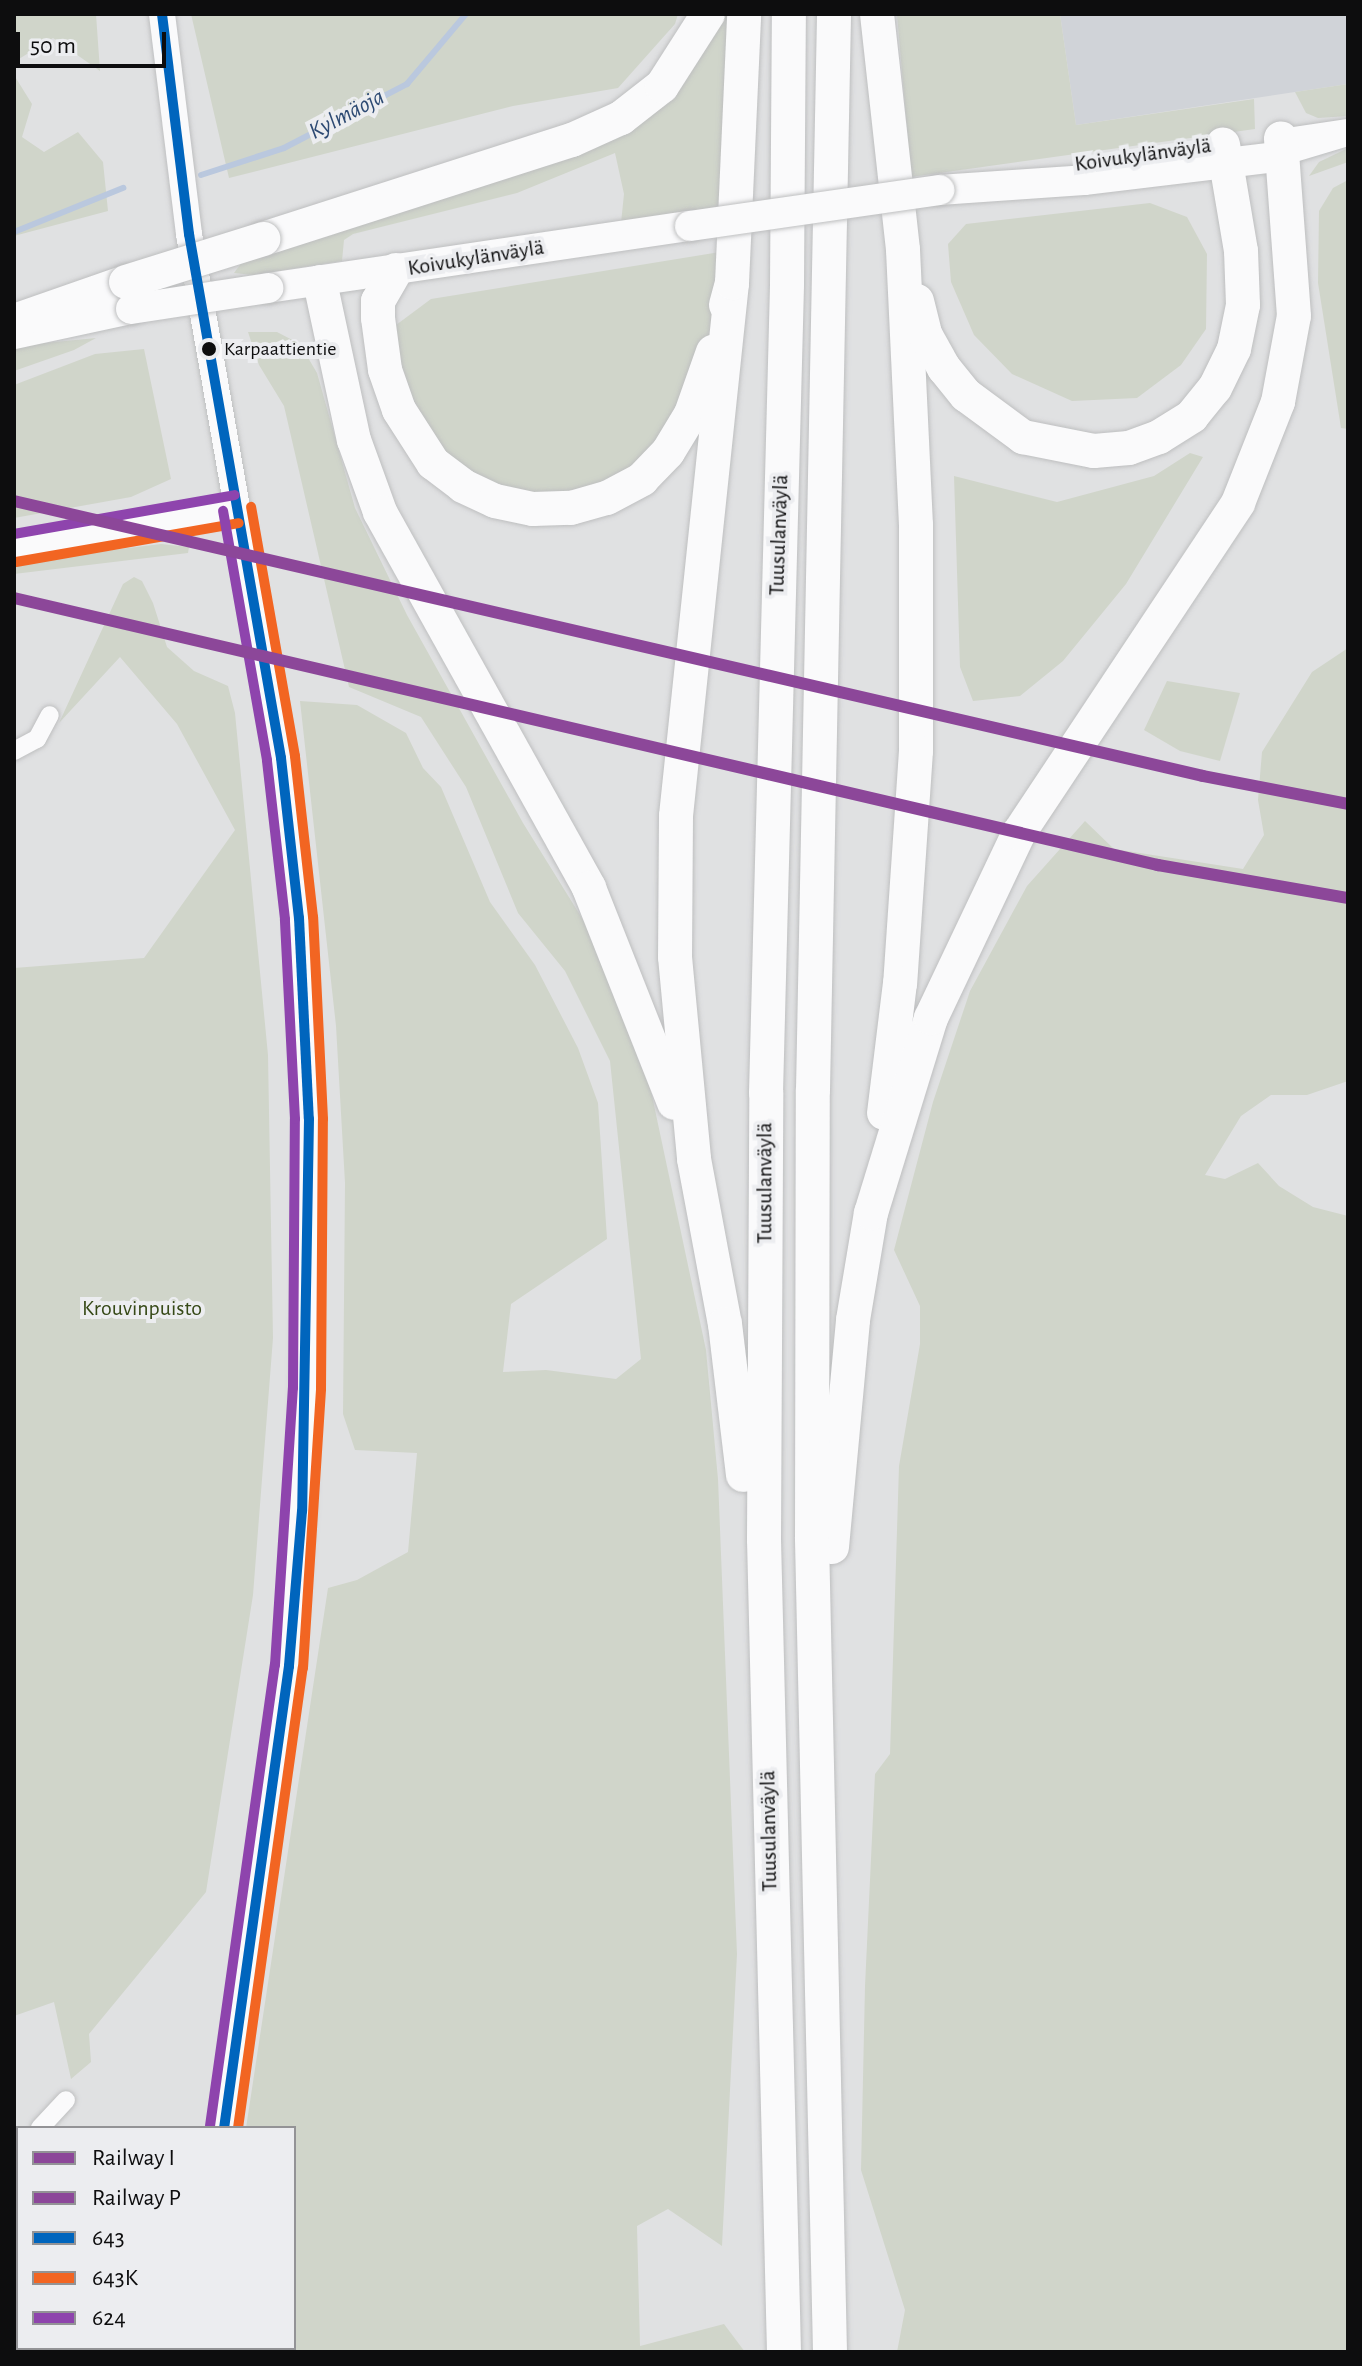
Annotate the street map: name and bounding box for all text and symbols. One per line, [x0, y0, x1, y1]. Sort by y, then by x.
scale bar [20, 16, 170, 66]
text: 50 m [30, 34, 76, 58]
water label: Kylmäoja [304, 83, 390, 147]
street label: Koivukylänväylä [1073, 132, 1213, 178]
street label: Koivukylänväylä [406, 234, 546, 282]
place label: Karpaattientie [224, 337, 336, 361]
marker: Karpaattientie [201, 341, 217, 357]
street label: Tuusulanväylä [764, 474, 794, 596]
street label: Tuusulanväylä [752, 1122, 778, 1244]
park label: Krouvinpuisto [82, 1296, 202, 1322]
street label: Tuusulanväylä [755, 1770, 783, 1892]
legend [16, 2126, 296, 2350]
text: Railway I [92, 2146, 175, 2170]
text: Railway P [92, 2186, 181, 2210]
text: 643 [92, 2226, 125, 2250]
text: 643K [92, 2266, 138, 2290]
text: 624 [92, 2306, 126, 2330]

